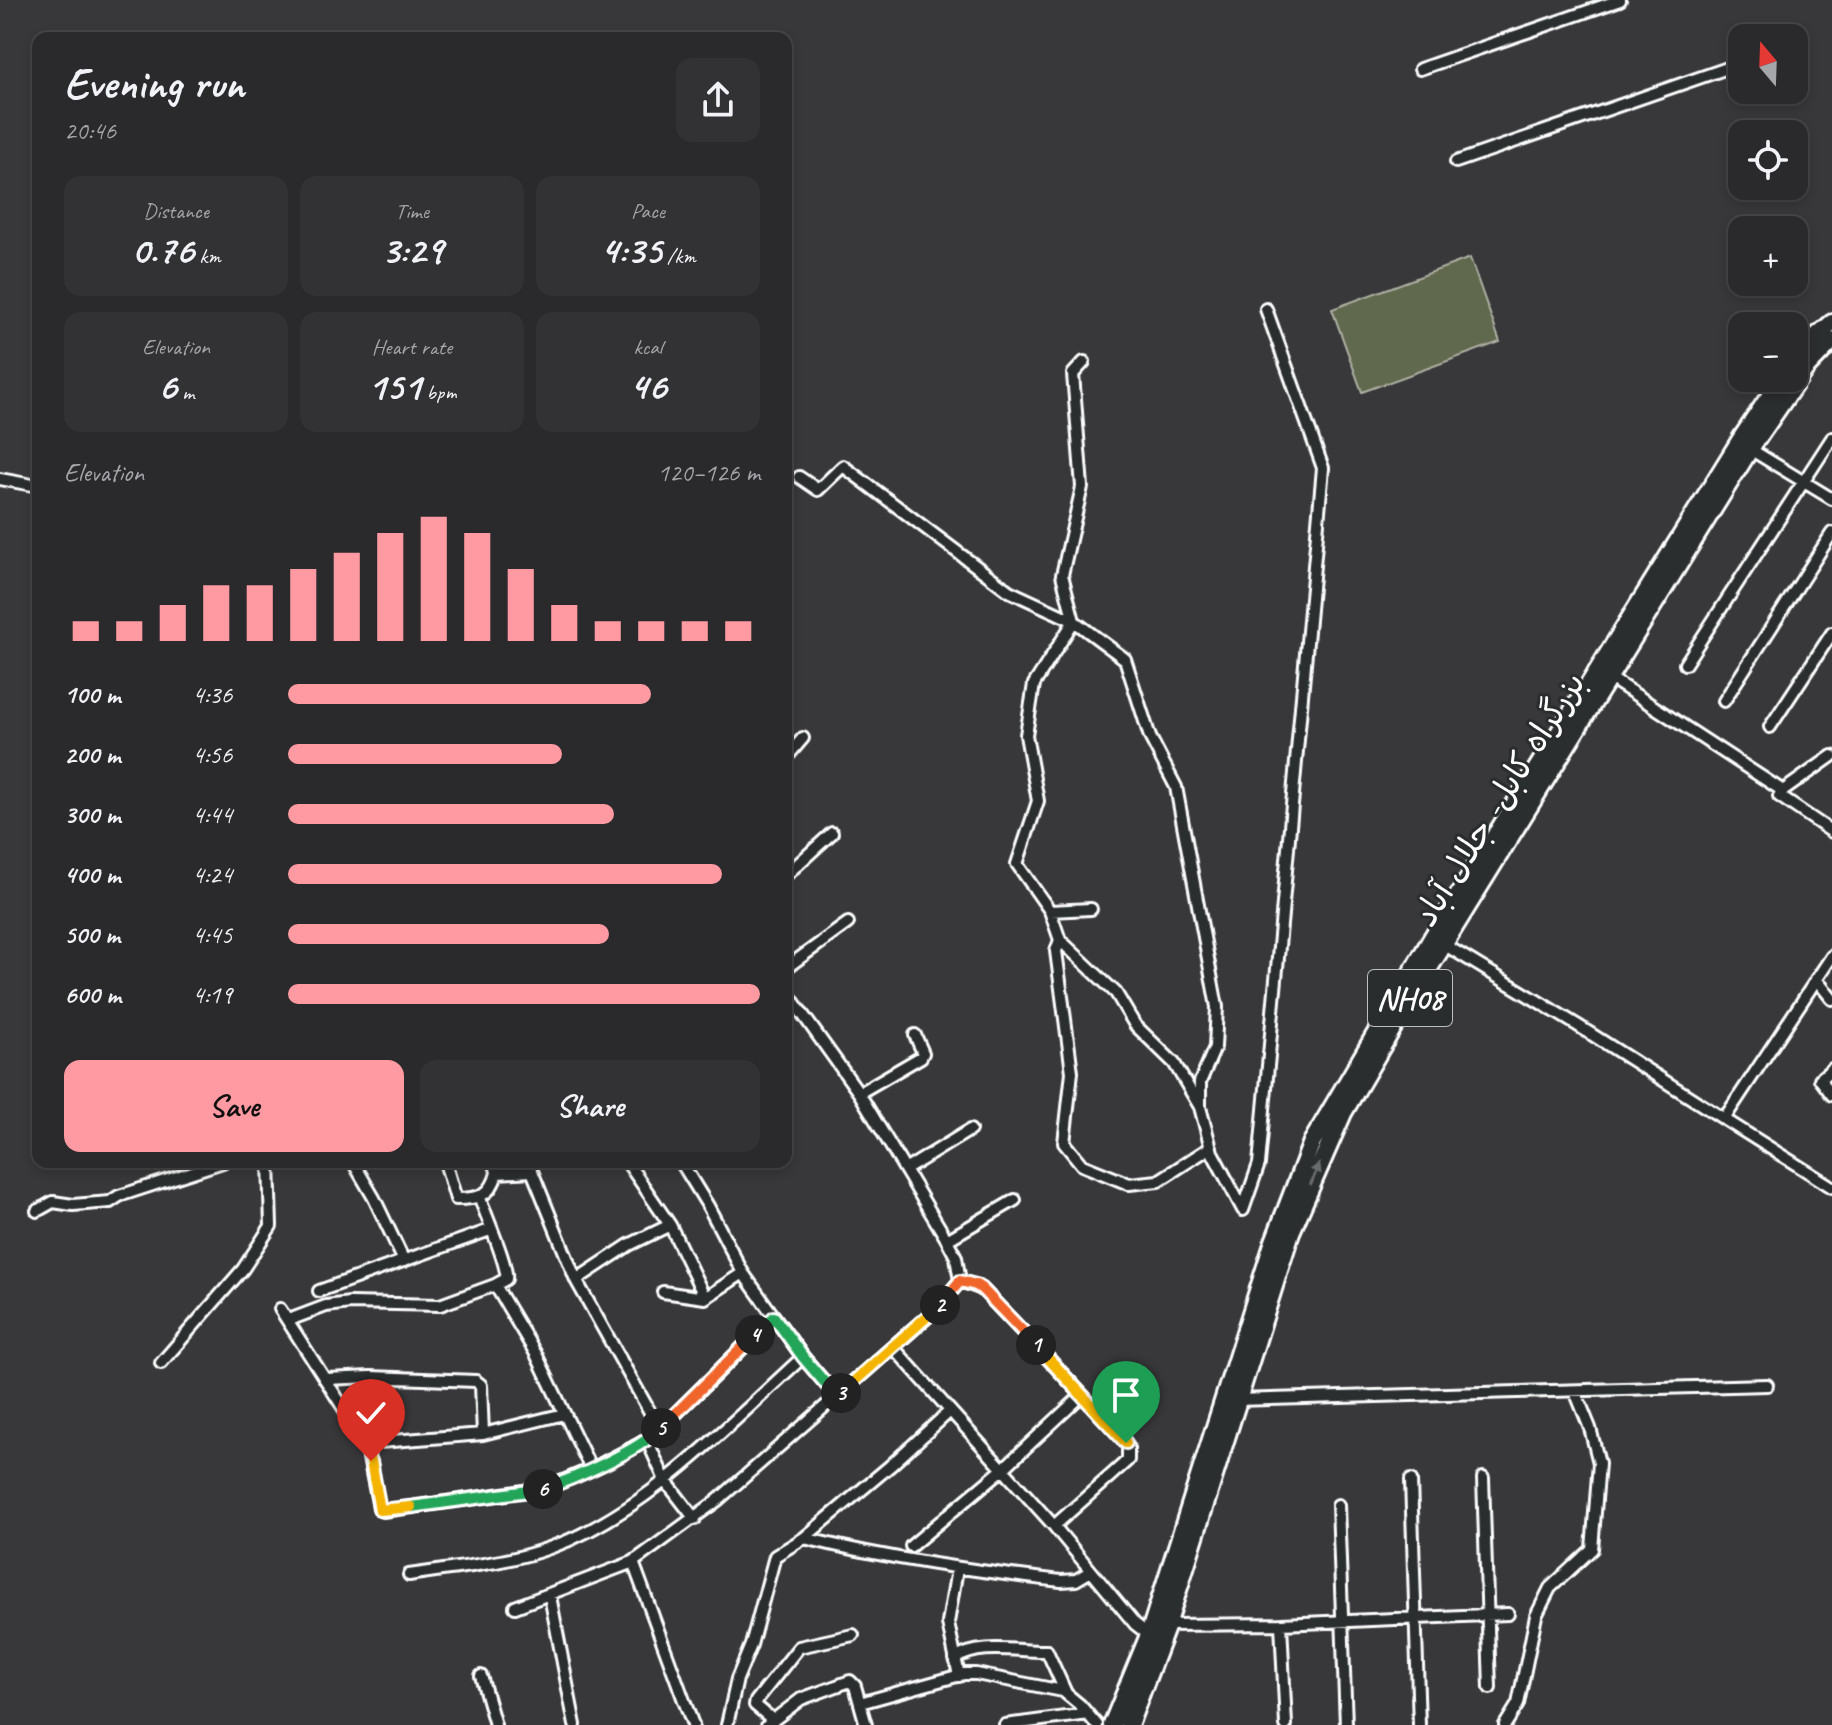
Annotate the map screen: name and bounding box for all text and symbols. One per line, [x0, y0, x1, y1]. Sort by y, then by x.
north arrow [1728, 24, 1808, 104]
map controls [1728, 24, 1808, 392]
text: Evening run [64, 56, 244, 111]
button: share [676, 58, 760, 142]
text: 20:46 [64, 114, 116, 147]
button: locate [1728, 120, 1808, 200]
text: Distance [143, 197, 209, 225]
text: Time [395, 197, 429, 225]
text: Pace [631, 197, 665, 225]
button: + [1728, 216, 1808, 296]
text: 0.76 [131, 225, 194, 275]
text: 3:29 [381, 225, 443, 275]
text: 4:35 [600, 225, 662, 275]
text: km [194, 242, 221, 270]
text: /km [662, 242, 696, 270]
button: − [1728, 312, 1808, 392]
text: Elevation [142, 333, 210, 361]
text: Heart rate [372, 333, 452, 361]
text: kcal [633, 333, 663, 361]
text: 6 [158, 361, 177, 411]
text: 151 [368, 361, 421, 411]
text: 46 [630, 361, 666, 411]
text: m [177, 378, 194, 406]
text: bpm [421, 378, 456, 406]
text: Elevation [64, 456, 144, 489]
text: 120–126 m [657, 456, 760, 489]
street label: بزرگراه کابل- جلال آباد [1403, 664, 1595, 934]
text: 100 m [64, 678, 120, 711]
text: 4:36 [192, 678, 232, 711]
text: 200 m [64, 738, 120, 771]
text: 4:56 [192, 738, 232, 771]
text: 300 m [64, 798, 120, 831]
text: 4:44 [192, 798, 232, 831]
text: 400 m [64, 858, 120, 891]
text: 4:24 [192, 858, 232, 891]
text: 500 m [64, 918, 120, 951]
text: 4:45 [192, 918, 232, 951]
road number: NH08 [1368, 970, 1452, 1026]
text: 600 m [64, 978, 121, 1011]
text: 4:19 [192, 978, 232, 1011]
button: Save [64, 1060, 404, 1152]
button: Share [420, 1060, 760, 1152]
one-way arrow [1308, 1162, 1321, 1186]
pin: 2 [920, 1285, 960, 1325]
text: 2 [935, 1291, 945, 1319]
pin: 4 [735, 1315, 775, 1355]
text: 4 [750, 1321, 760, 1349]
pin: 1 [1016, 1325, 1056, 1365]
text: 1 [1031, 1331, 1041, 1359]
pin [1092, 1361, 1160, 1443]
pin: 3 [821, 1373, 861, 1413]
icon: arrive [1104, 1373, 1148, 1417]
pin [337, 1379, 405, 1461]
text: 3 [836, 1379, 846, 1407]
icon: check [349, 1391, 393, 1435]
pin: 5 [641, 1408, 681, 1448]
text: 5 [656, 1414, 666, 1442]
pin: 6 [523, 1469, 563, 1509]
text: 6 [538, 1475, 548, 1503]

